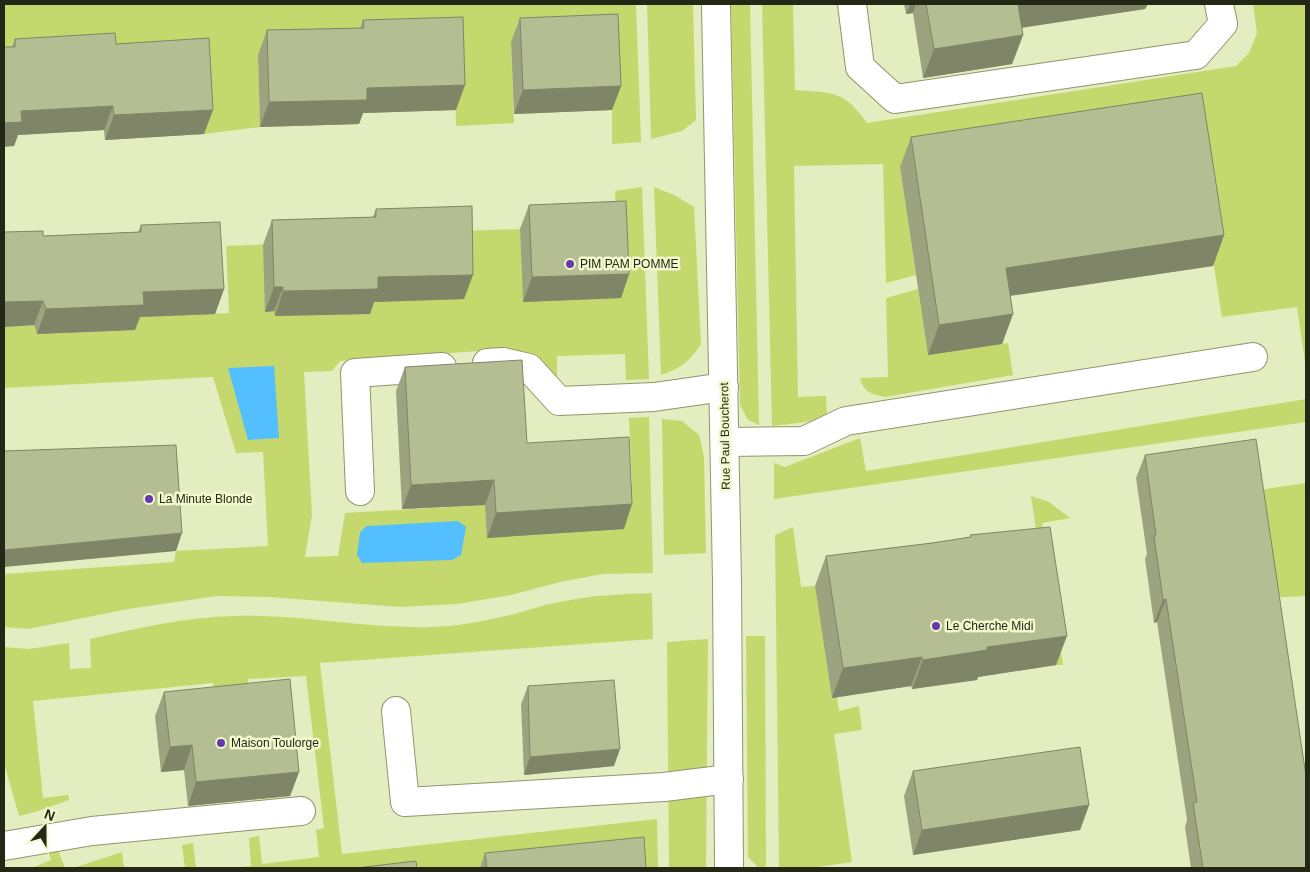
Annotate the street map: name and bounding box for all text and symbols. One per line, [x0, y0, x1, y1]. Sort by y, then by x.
place label: PIM PAM POMME [580, 257, 678, 271]
marker: PIM PAM POMME [564, 258, 576, 270]
street label: Rue Paul Boucherot [717, 382, 733, 490]
place label: La Minute Blonde [159, 492, 253, 506]
marker: La Minute Blonde [143, 493, 155, 505]
place label: Le Cherche Midi [946, 619, 1033, 633]
marker: Le Cherche Midi [930, 620, 942, 632]
place label: Maison Toulorge [231, 736, 319, 750]
marker: Maison Toulorge [215, 737, 227, 749]
north arrow [20, 802, 70, 852]
text: N [42, 806, 57, 824]

